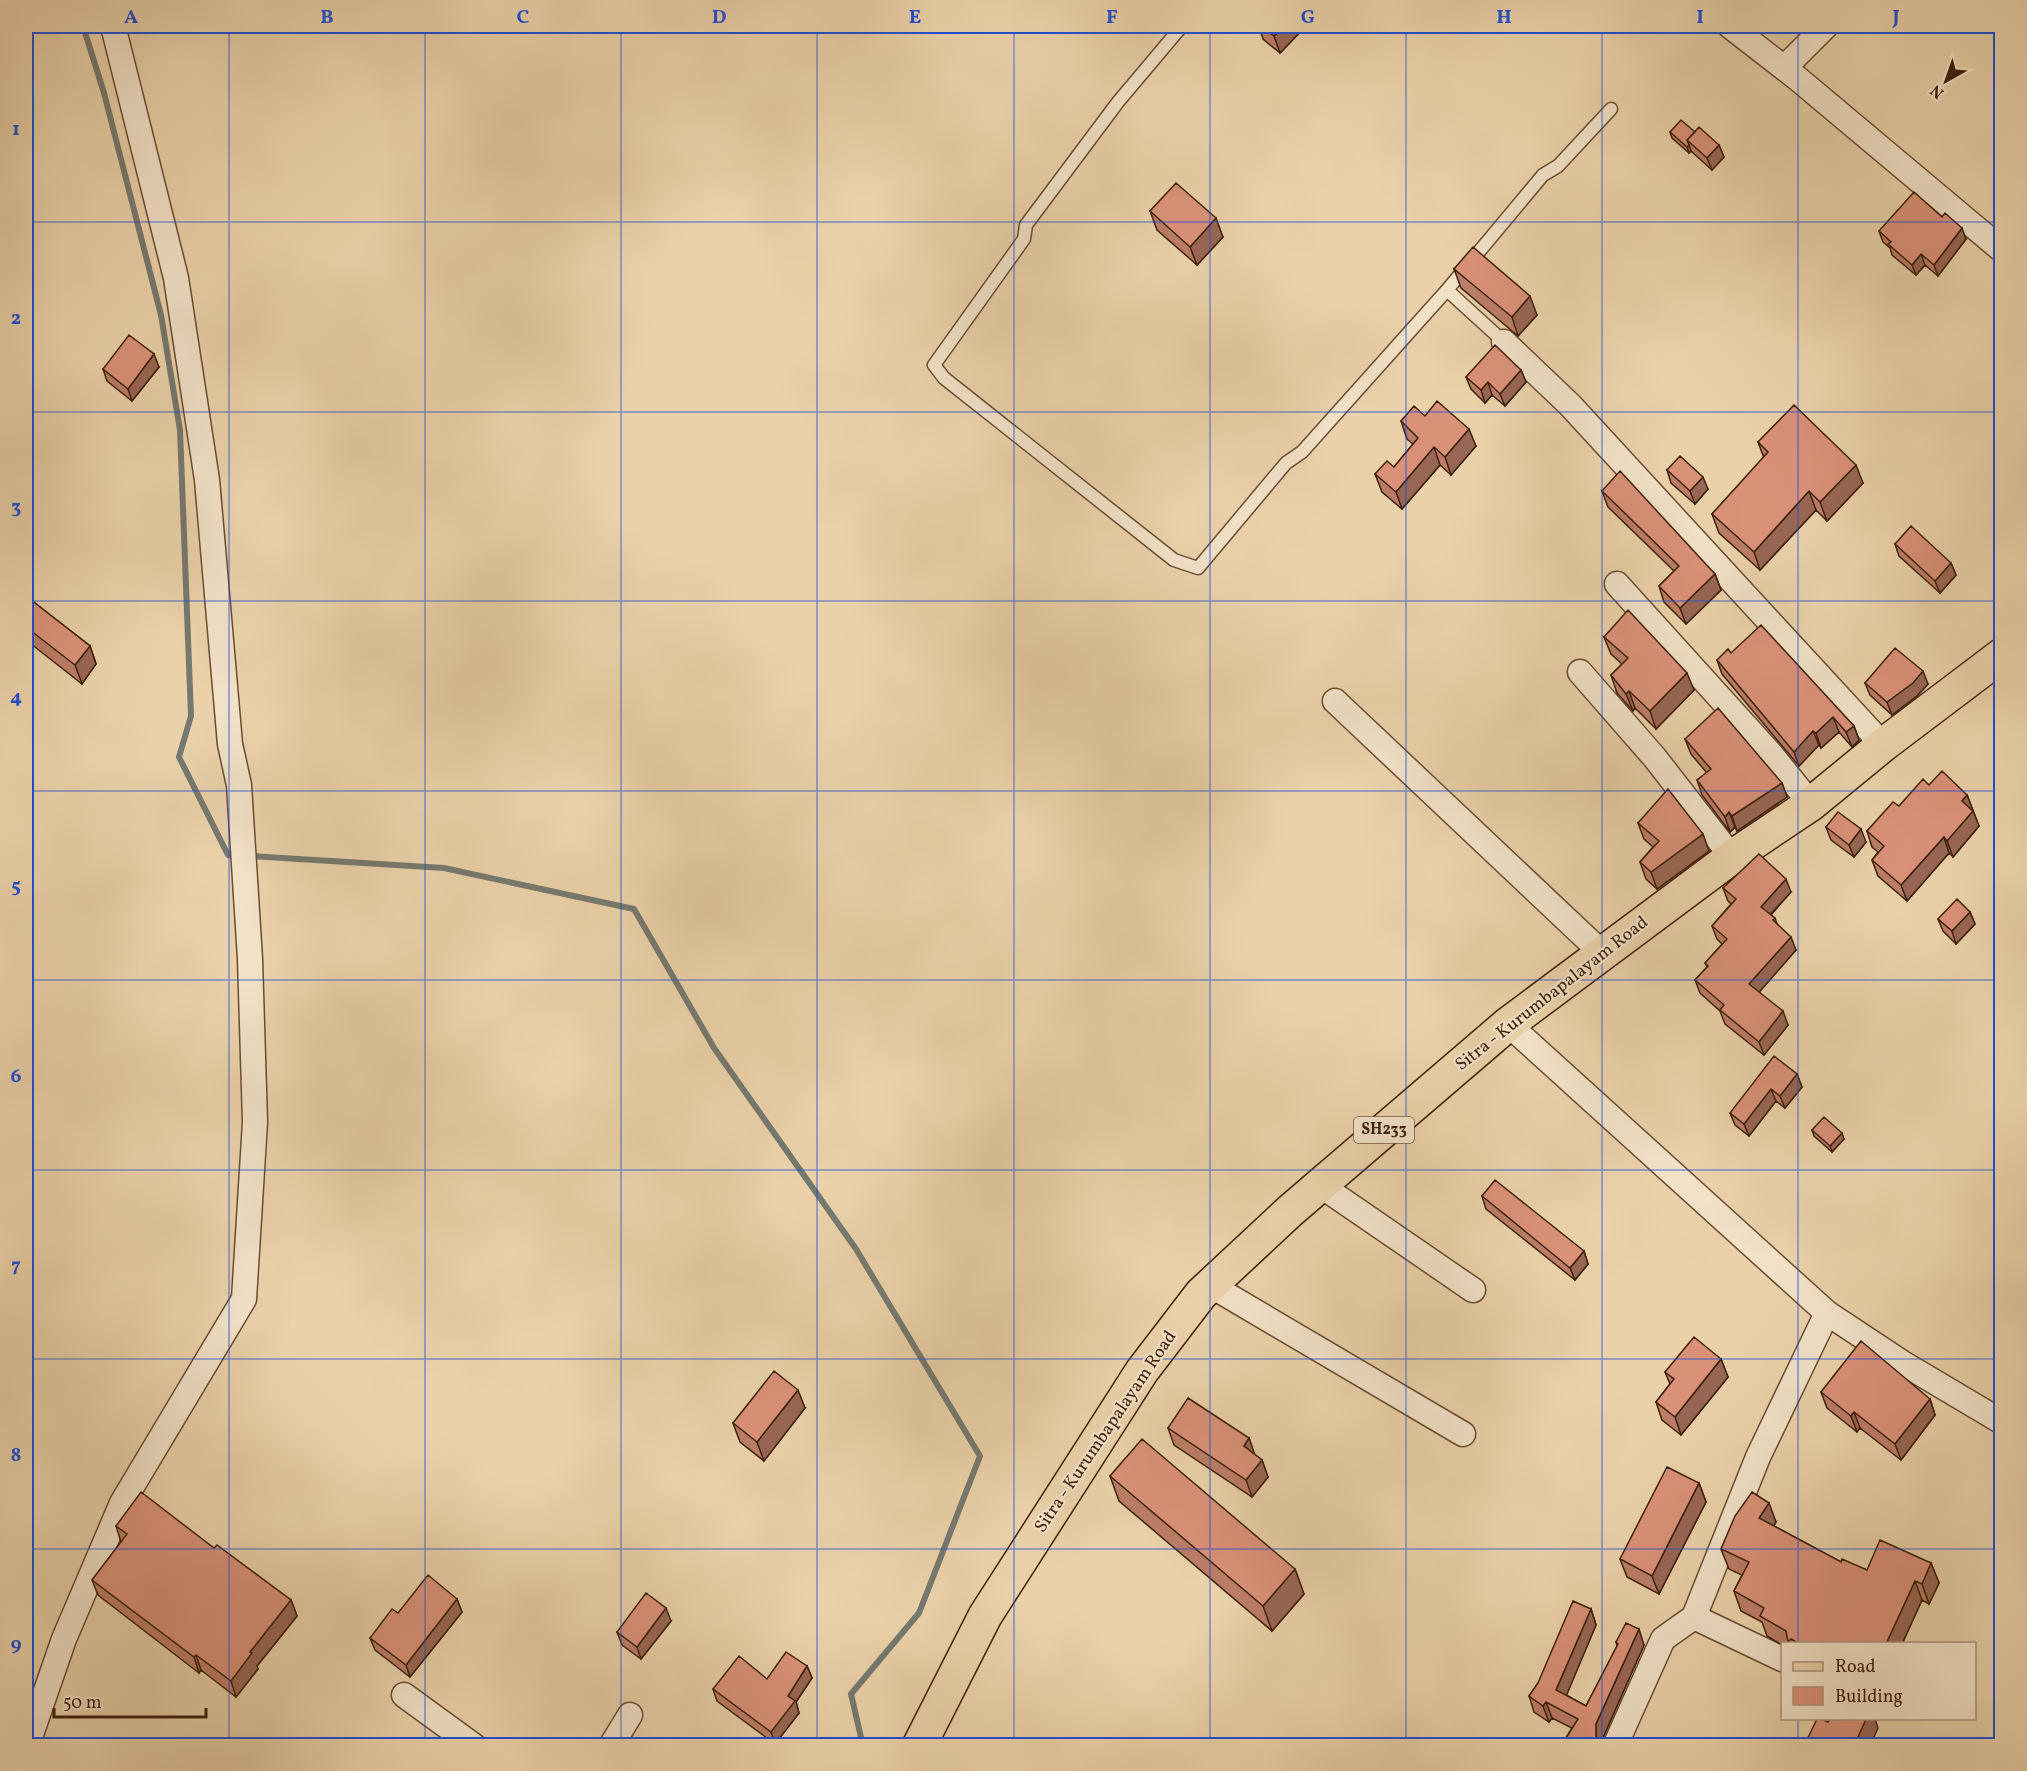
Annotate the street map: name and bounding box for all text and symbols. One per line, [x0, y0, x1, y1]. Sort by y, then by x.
text: A [124, 4, 138, 32]
text: B [320, 4, 334, 32]
text: C [517, 4, 530, 32]
text: D [712, 4, 726, 32]
text: E [909, 4, 921, 32]
text: F [1106, 4, 1118, 32]
text: G [1301, 4, 1315, 32]
text: H [1496, 4, 1512, 32]
text: I [1696, 4, 1704, 32]
text: J [1891, 4, 1900, 32]
north arrow [1916, 51, 1976, 111]
text: N [1926, 79, 1949, 103]
text: 1 [12, 116, 20, 144]
text: 2 [11, 305, 21, 333]
text: 3 [11, 494, 21, 522]
text: 4 [10, 684, 22, 712]
text: 5 [11, 873, 21, 901]
street label: Sitra - Kurumbapalayam Road [1450, 911, 1654, 1077]
text: 6 [11, 1063, 22, 1091]
road number: SH233 [1354, 1117, 1414, 1143]
text: 7 [11, 1252, 21, 1280]
street label: Sitra - Kurumbapalayam Road [1029, 1326, 1183, 1538]
text: 8 [11, 1442, 21, 1470]
text: 9 [10, 1631, 22, 1659]
legend [1781, 1642, 1976, 1720]
text: Road [1835, 1655, 1876, 1680]
scale bar [54, 1681, 206, 1719]
text: Building [1835, 1685, 1903, 1710]
text: 50 m [63, 1691, 102, 1716]

